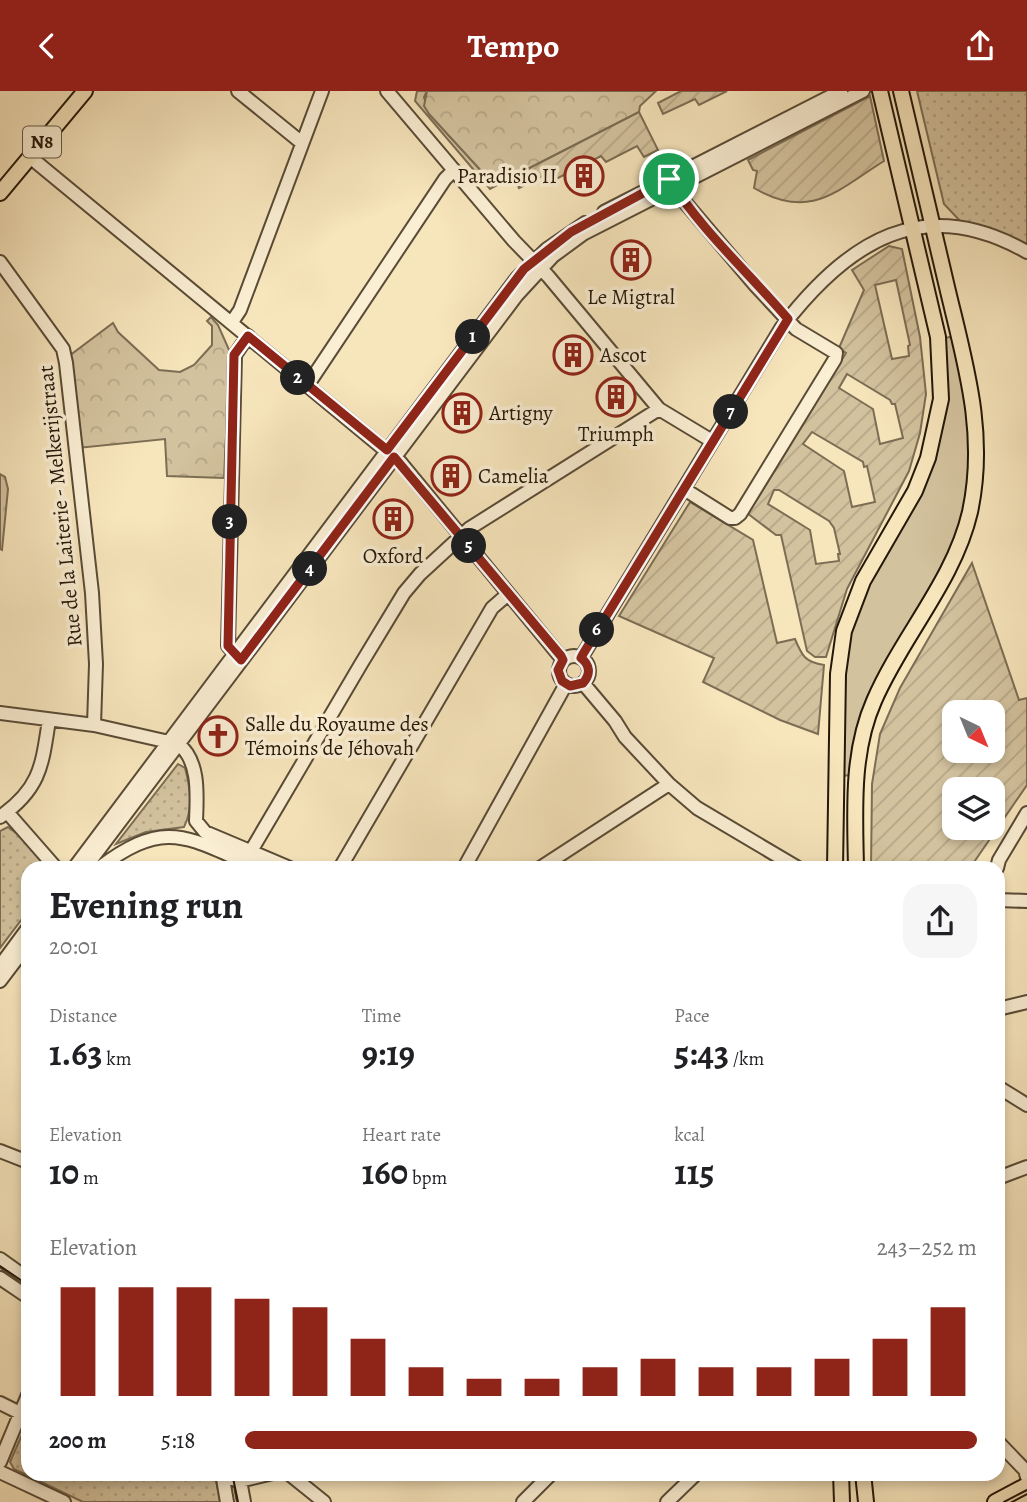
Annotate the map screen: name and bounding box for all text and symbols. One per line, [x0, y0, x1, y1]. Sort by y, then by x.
text: Tempo [468, 24, 559, 68]
icon: back [28, 27, 66, 65]
icon: share [961, 27, 999, 65]
road number: N8 [23, 127, 61, 157]
pin [639, 149, 699, 209]
building icon: Paradisio II [563, 155, 605, 197]
icon: arrive [650, 160, 688, 198]
place label: Paradisio II [457, 162, 557, 190]
building icon: Le Migtral [610, 239, 652, 281]
place label: Le Migtral [587, 283, 675, 311]
pin: 1 [456, 320, 490, 355]
text: 1 [469, 323, 476, 349]
building icon: Ascot [552, 334, 594, 376]
place label: Ascot [599, 341, 647, 369]
pin: 2 [280, 361, 316, 395]
street label: Rue de la Laiterie - Melkerijstraat [31, 364, 89, 648]
text: 2 [293, 364, 302, 390]
building icon: Triumph [595, 376, 637, 418]
building icon: Artigny [441, 392, 483, 434]
pin: 7 [714, 395, 748, 429]
text: 7 [726, 398, 735, 424]
place label: Artigny [488, 399, 553, 427]
place label: Triumph [578, 420, 654, 448]
building icon: Camelia [430, 455, 472, 497]
place label: Camelia [478, 462, 549, 490]
building icon: Oxford [372, 498, 414, 540]
pin: 3 [212, 505, 247, 539]
text: 3 [225, 508, 234, 534]
pin: 5 [452, 529, 486, 563]
text: 5 [464, 532, 473, 558]
place label: Oxford [363, 542, 424, 570]
pin: 4 [292, 552, 328, 587]
text: 4 [305, 555, 314, 581]
pin: 6 [580, 613, 614, 647]
text: 6 [592, 616, 601, 642]
north arrow [942, 700, 1004, 763]
map controls [942, 700, 1005, 840]
place label: Salle du Royaume des Témoins de Jéhovah [245, 710, 429, 762]
church icon: Salle du Royaume des Témoins de Jéhovah [197, 715, 239, 757]
button: layers [942, 777, 1005, 840]
text: Evening run [49, 879, 243, 931]
button: share [903, 884, 977, 958]
text: 20:01 [49, 931, 98, 962]
text: Distance [49, 1003, 117, 1029]
text: Time [362, 1003, 401, 1029]
text: Pace [674, 1003, 710, 1029]
text: 1.63 [49, 1029, 103, 1077]
text: 9:19 [362, 1029, 415, 1077]
text: 5:43 [674, 1029, 729, 1077]
text: km [103, 1046, 132, 1072]
text: /km [729, 1046, 764, 1072]
text: Elevation [49, 1122, 122, 1148]
text: Heart rate [362, 1122, 441, 1148]
text: kcal [674, 1122, 705, 1148]
text: 10 [49, 1148, 79, 1196]
text: 160 [362, 1148, 408, 1196]
text: 115 [674, 1148, 714, 1196]
text: m [79, 1165, 99, 1191]
text: bpm [408, 1165, 447, 1191]
text: Elevation [49, 1232, 137, 1263]
text: 243–252 m [877, 1232, 977, 1263]
text: 200 m [49, 1425, 107, 1456]
text: 5:18 [161, 1425, 195, 1456]

